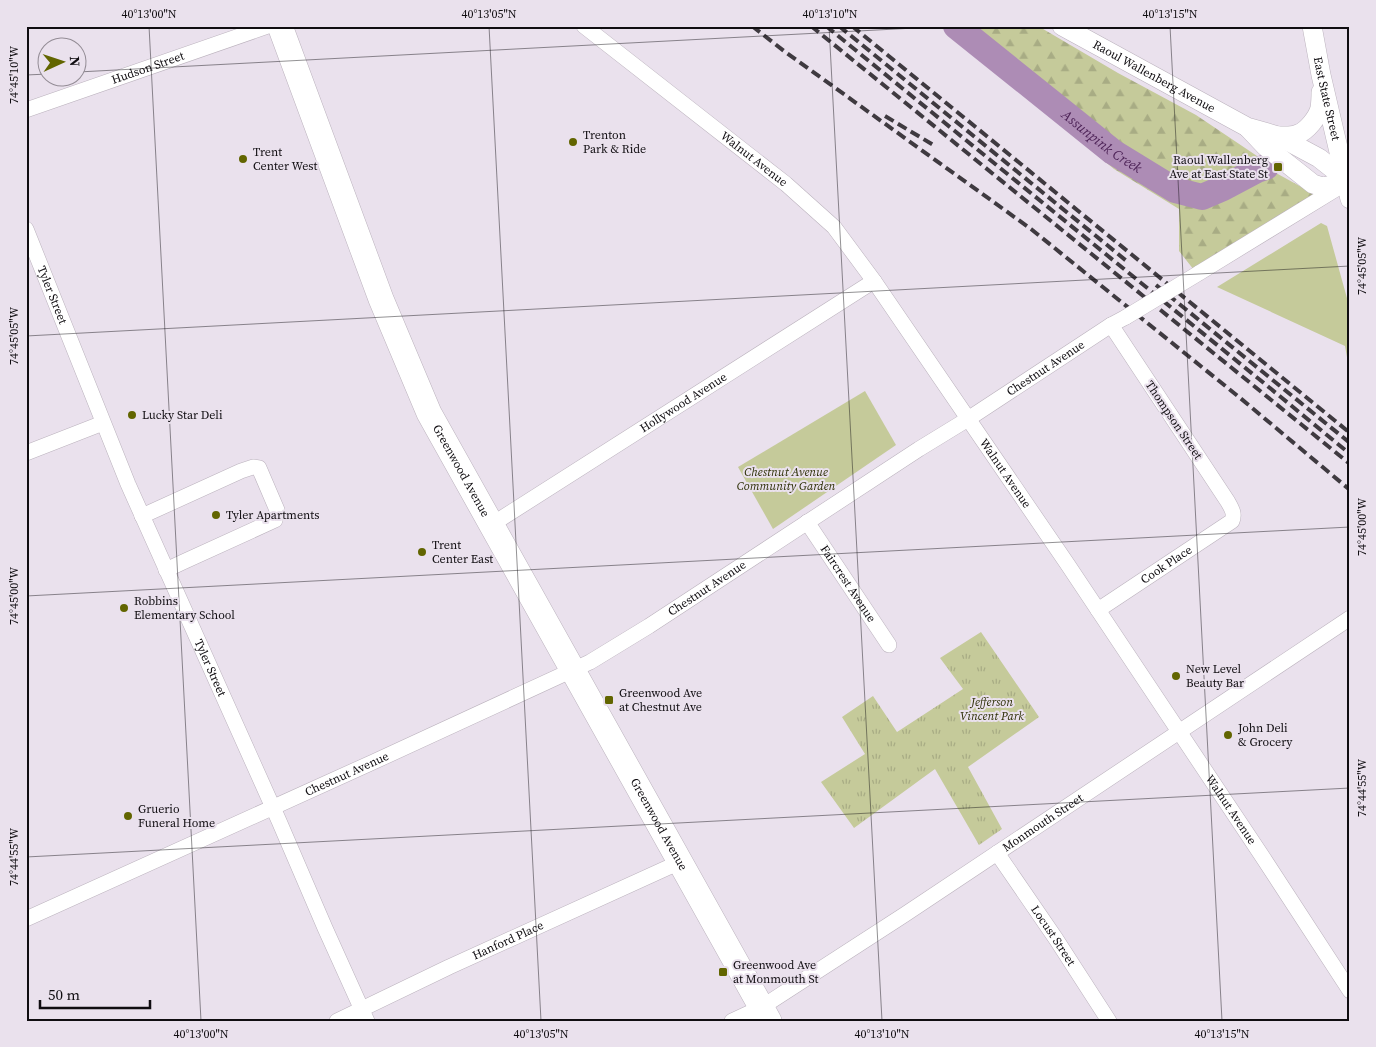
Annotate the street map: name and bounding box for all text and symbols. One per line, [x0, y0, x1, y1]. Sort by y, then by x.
text: 40°13'00"N [121, 6, 177, 22]
text: 40°13'05"N [461, 6, 517, 22]
text: 40°13'10"N [802, 6, 858, 22]
text: 40°13'15"N [1142, 6, 1198, 22]
street label: Raoul Wallenberg Avenue [1090, 36, 1218, 116]
north arrow [38, 38, 88, 88]
text: 74°45'10"W [6, 46, 22, 104]
street label: Hudson Street [109, 48, 186, 88]
street label: East State Street [1310, 55, 1344, 142]
text: N [65, 56, 85, 67]
water label: Assunpink Creek [1057, 104, 1146, 178]
place label: Trenton Park & Ride [583, 127, 646, 157]
street label: Walnut Avenue [717, 128, 791, 190]
marker: Trenton Park & Ride [567, 136, 579, 148]
place label: Trent Center West [253, 144, 317, 174]
place label: Raoul Wallenberg Ave at East State St [1169, 152, 1268, 182]
marker: Trent Center West [237, 153, 249, 165]
marker: Raoul Wallenberg Ave at East State St [1272, 161, 1284, 173]
text: 74°45'05"W [1354, 237, 1370, 295]
street label: Tyler Street [34, 263, 71, 326]
text: 74°45'05"W [6, 307, 22, 365]
street label: Chestnut Avenue [1003, 337, 1088, 400]
street label: Hollywood Avenue [637, 369, 730, 436]
street label: Thompson Street [1142, 378, 1206, 463]
place label: Lucky Star Deli [142, 407, 223, 423]
marker: Lucky Star Deli [126, 409, 138, 421]
street label: Greenwood Avenue [429, 422, 494, 520]
street label: Walnut Avenue [976, 435, 1035, 511]
park label: Chestnut Avenue Community Garden [737, 464, 836, 494]
text: 74°45'00"W [1354, 498, 1370, 556]
place label: Tyler Apartments [226, 507, 319, 523]
marker: Tyler Apartments [210, 509, 222, 521]
place label: Trent Center East [432, 537, 493, 567]
street label: Faircrest Avenue [817, 542, 880, 625]
street label: Cook Place [1137, 542, 1195, 588]
marker: Trent Center East [416, 546, 428, 558]
street label: Chestnut Avenue [665, 557, 749, 620]
text: 74°45'00"W [6, 567, 22, 625]
place label: Robbins Elementary School [134, 593, 235, 623]
marker: Robbins Elementary School [118, 602, 130, 614]
street label: Tyler Street [190, 636, 230, 699]
place label: New Level Beauty Bar [1186, 661, 1244, 691]
marker: New Level Beauty Bar [1170, 670, 1182, 682]
place label: Greenwood Ave at Chestnut Ave [619, 685, 702, 715]
marker: Greenwood Ave at Chestnut Ave [603, 694, 615, 706]
park label: Jefferson Vincent Park [960, 694, 1024, 724]
place label: John Deli & Grocery [1237, 720, 1293, 750]
marker: John Deli & Grocery [1222, 729, 1234, 741]
street label: Chestnut Avenue [302, 748, 391, 800]
text: 74°44'55"W [1354, 759, 1370, 817]
street label: Walnut Avenue [1202, 772, 1260, 848]
street label: Greenwood Avenue [627, 775, 691, 873]
street label: Monmouth Street [999, 790, 1086, 855]
place label: Gruerio Funeral Home [138, 801, 215, 831]
marker: Gruerio Funeral Home [122, 810, 134, 822]
text: 74°44'55"W [6, 828, 22, 886]
street label: Locust Street [1027, 902, 1079, 969]
street label: Hanford Place [470, 917, 546, 963]
place label: Greenwood Ave at Monmouth St [733, 957, 818, 987]
marker: Greenwood Ave at Monmouth St [717, 966, 729, 978]
scale bar [40, 977, 150, 1009]
text: 50 m [48, 984, 80, 1005]
text: 40°13'00"N [173, 1026, 229, 1042]
text: 40°13'05"N [513, 1026, 569, 1042]
text: 40°13'10"N [854, 1026, 910, 1042]
text: 40°13'15"N [1194, 1026, 1250, 1042]

